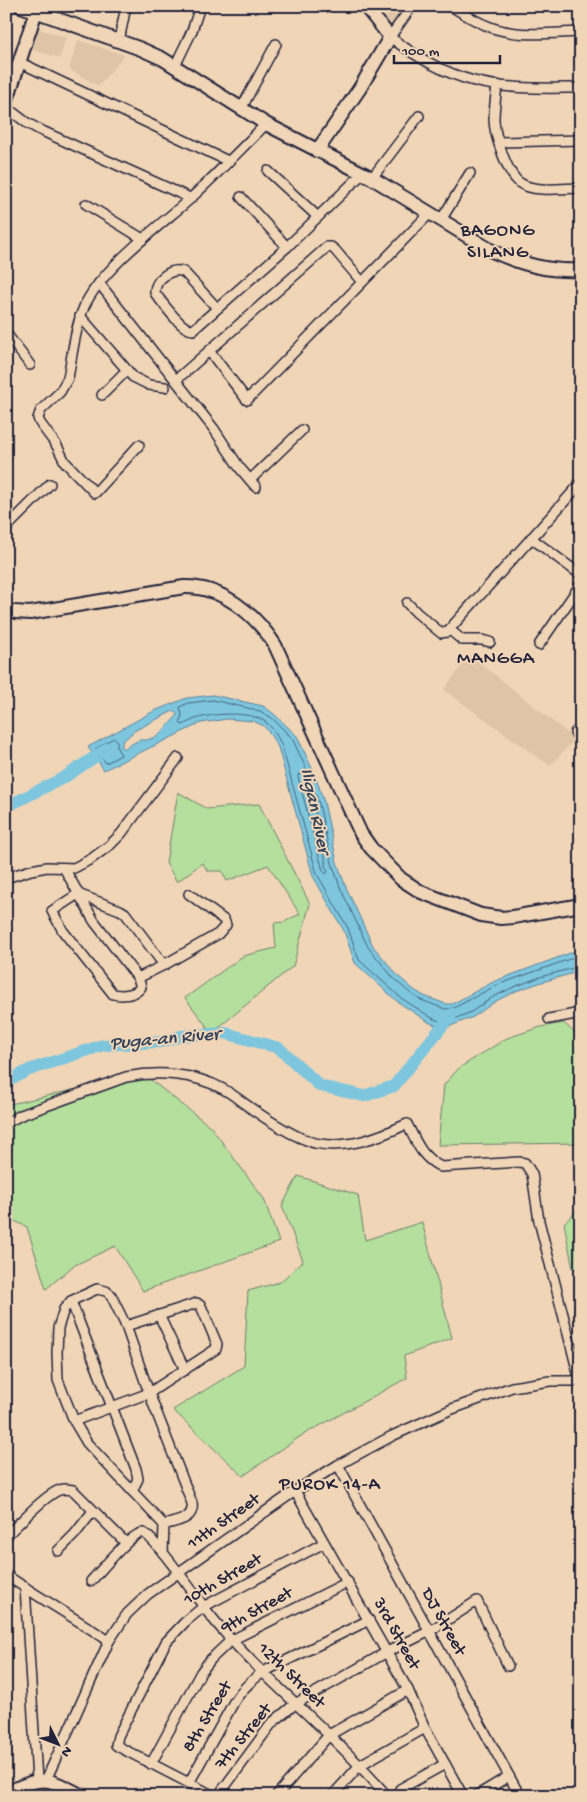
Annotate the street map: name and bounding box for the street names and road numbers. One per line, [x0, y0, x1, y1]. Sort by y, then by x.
street label: 11th Street [183, 1488, 266, 1555]
street label: 10th Street [179, 1548, 267, 1611]
street label: 9th Street [217, 1582, 298, 1640]
street label: DJ Street [416, 1584, 471, 1661]
street label: 3rd Street [367, 1594, 425, 1675]
street label: 12th Street [252, 1638, 330, 1714]
street label: 8th Street [179, 1676, 238, 1756]
street label: 7th Street [210, 1699, 278, 1775]

